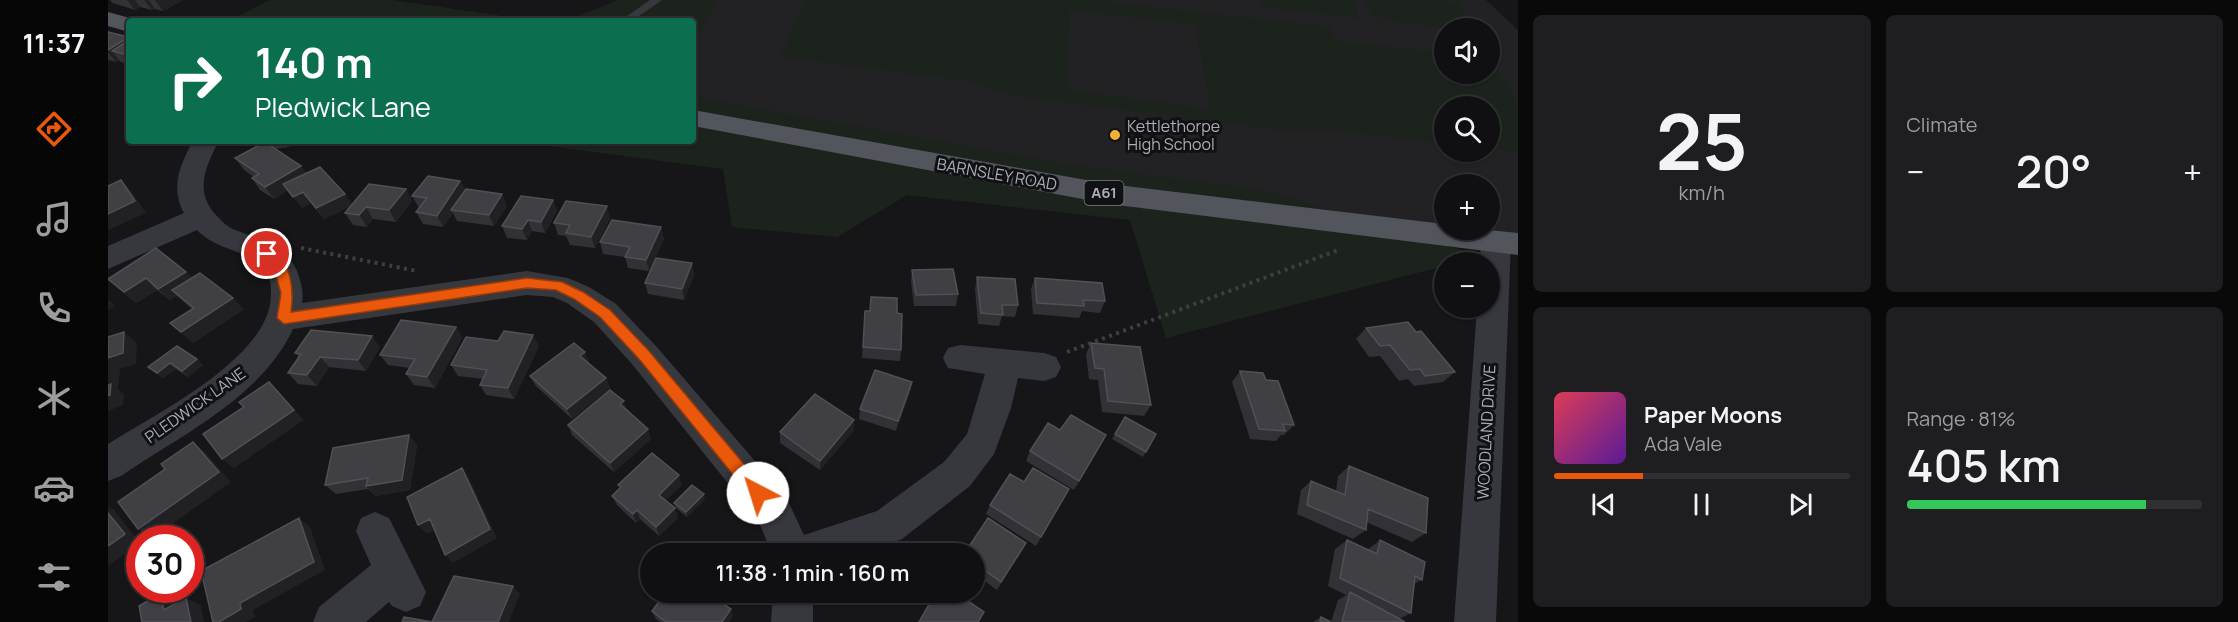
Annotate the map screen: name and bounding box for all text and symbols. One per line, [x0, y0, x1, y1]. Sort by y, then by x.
map controls [1434, 18, 1500, 318]
button: sound [1434, 18, 1500, 84]
text: 11:37 [22, 24, 86, 61]
text: 140 m [255, 33, 373, 91]
icon: right [156, 42, 234, 120]
text: 25 [1656, 87, 1748, 193]
text: Pledwick Lane [255, 88, 431, 125]
button: search [1434, 96, 1500, 162]
icon: directions [33, 108, 75, 150]
text: Climate [1907, 111, 1978, 138]
place label: Kettlethorpe High School [1127, 115, 1220, 155]
marker: Kettlethorpe High School [1108, 128, 1122, 142]
text: 20° [2016, 140, 2091, 202]
text: − [1907, 149, 1924, 194]
text: + [2183, 149, 2202, 194]
street label: BARNSLEY ROAD [935, 153, 1059, 195]
button: + [1434, 174, 1500, 240]
text: km/h [1678, 179, 1725, 206]
road number: A61 [1084, 181, 1124, 205]
icon: music [33, 198, 75, 240]
pin [241, 228, 292, 279]
icon: arrive [250, 237, 283, 270]
button: − [1434, 252, 1500, 318]
icon: phone [33, 287, 75, 329]
street label: PLEDWICK LANE [140, 362, 250, 448]
street label: WOODLAND DRIVE [1471, 364, 1501, 500]
icon: climate [33, 377, 75, 419]
text: Paper Moons [1644, 400, 1782, 430]
text: Range · 81% [1907, 405, 2016, 432]
text: Ada Vale [1644, 430, 1722, 457]
text: 405 km [1907, 434, 2061, 496]
position arrow [726, 461, 790, 525]
icon: car [33, 467, 75, 509]
icon: previous [1587, 488, 1620, 521]
icon: pause [1685, 488, 1718, 521]
icon: next [1784, 488, 1817, 521]
speed limit sign: 30 [126, 525, 204, 603]
icon: filters [33, 556, 75, 598]
text: 11:38 · 1 min · 160 m [716, 558, 909, 588]

